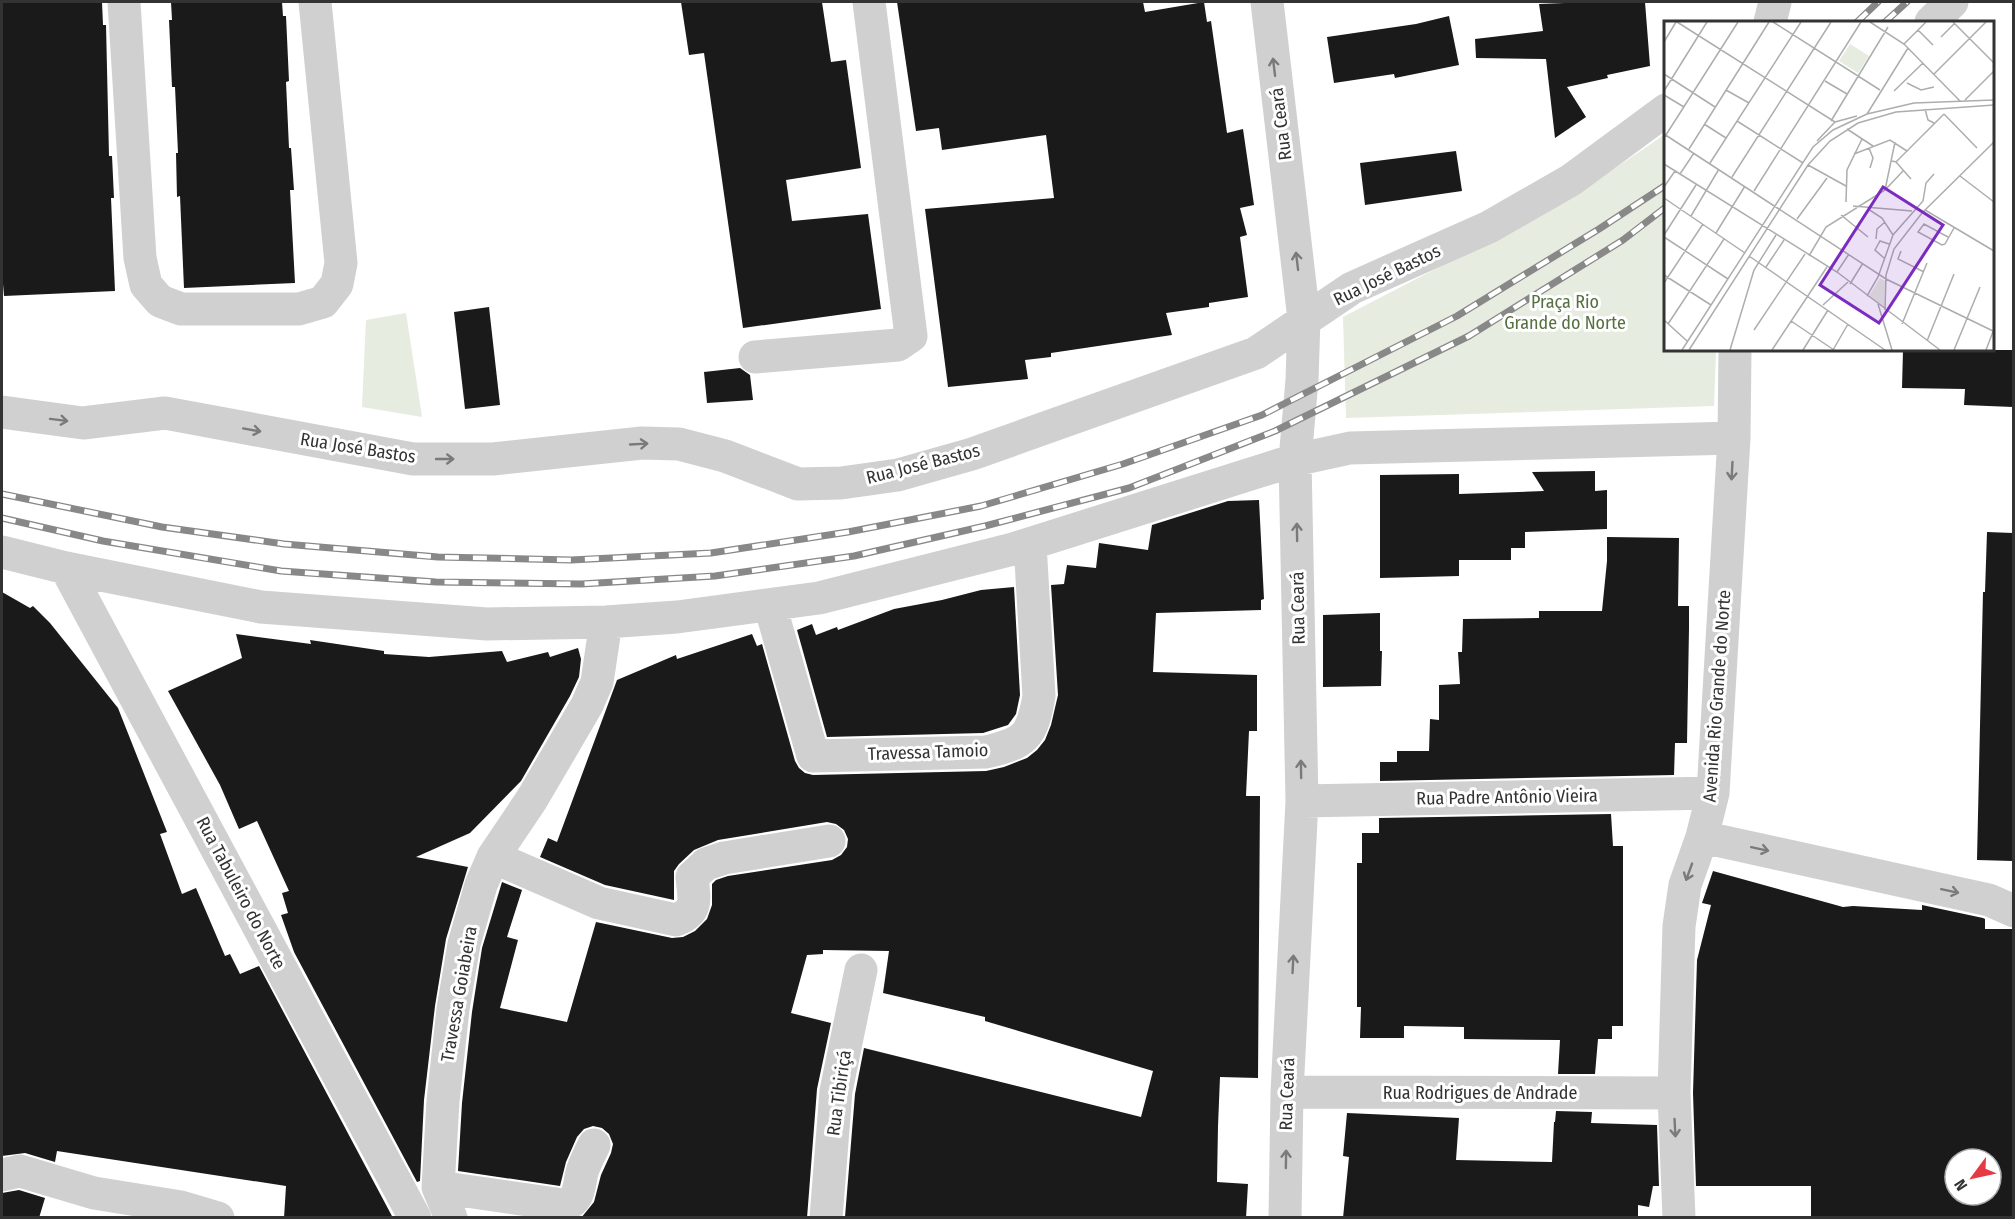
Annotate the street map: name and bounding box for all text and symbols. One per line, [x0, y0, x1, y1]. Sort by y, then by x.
inset map [1664, 21, 1994, 351]
one-way arrow [1269, 58, 1280, 78]
street label: Rua Ceará [1266, 86, 1296, 162]
street label: Rua José Bastos [1330, 239, 1444, 310]
one-way arrow [1291, 252, 1302, 271]
park label: Praça Rio Grande do Norte [1504, 291, 1626, 334]
one-way arrow [49, 414, 69, 425]
one-way arrow [242, 425, 261, 436]
street label: Rua José Bastos [299, 428, 418, 468]
one-way arrow [628, 438, 648, 449]
street label: Rua José Bastos [864, 439, 982, 489]
one-way arrow [434, 453, 454, 465]
one-way arrow [1726, 460, 1737, 480]
one-way arrow [1291, 523, 1302, 543]
street label: Rua Ceará [1286, 571, 1310, 645]
street label: Avenida Rio Grande do Norte [1699, 589, 1735, 803]
street label: Travessa Tamoio [867, 739, 989, 765]
one-way arrow [1296, 760, 1307, 780]
street label: Rua Padre Antônio Vieira [1416, 784, 1598, 810]
street label: Rua Tabuleiro do Norte [191, 813, 291, 973]
one-way arrow [1750, 844, 1769, 856]
one-way arrow [1683, 862, 1694, 881]
one-way arrow [1940, 886, 1959, 898]
street label: Travessa Goiabeira [436, 924, 482, 1064]
one-way arrow [1288, 955, 1299, 975]
street label: Rua Tibiriçá [822, 1049, 856, 1137]
street label: Rua Ceará [1275, 1057, 1299, 1131]
street label: Rua Rodrigues de Andrade [1383, 1082, 1577, 1104]
one-way arrow [1670, 1118, 1681, 1138]
north arrow [1943, 1147, 2003, 1207]
one-way arrow [1280, 1150, 1291, 1170]
text: N [1950, 1176, 1971, 1194]

